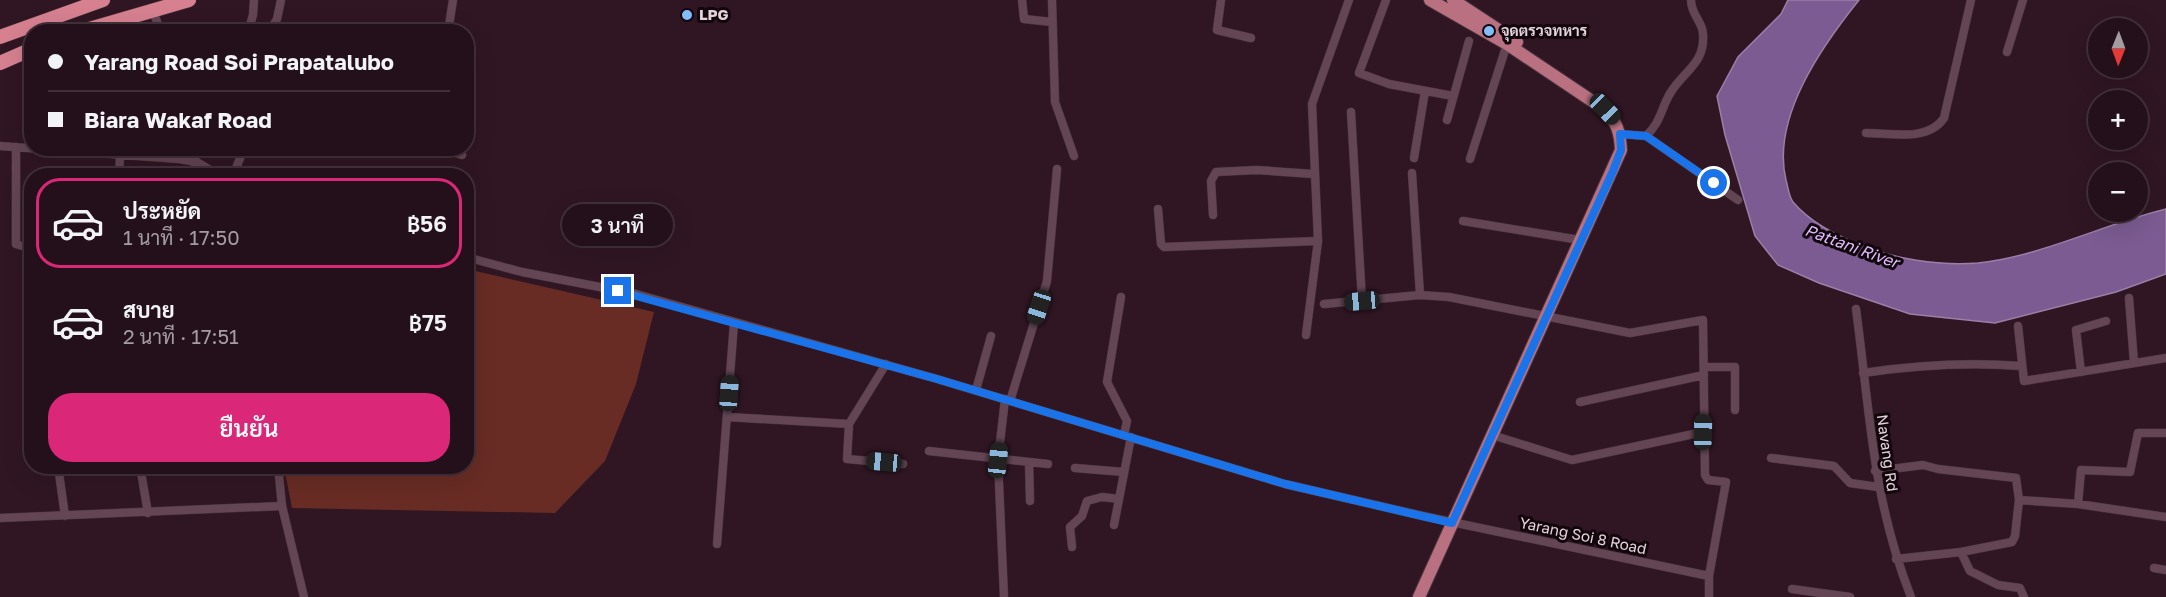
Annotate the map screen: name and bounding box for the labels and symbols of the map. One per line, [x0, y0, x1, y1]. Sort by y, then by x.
place label: LPG [699, 5, 729, 23]
marker: LPG [680, 8, 694, 22]
north arrow [2088, 18, 2148, 78]
place label: จุดตรวจทหาร [1501, 21, 1588, 42]
marker: จุดตรวจทหาร [1482, 24, 1496, 38]
car [1586, 90, 1624, 128]
route start [1700, 169, 1727, 196]
callout: 3 นาที [562, 204, 674, 246]
water label: Pattani River [1802, 220, 1904, 273]
route end [604, 277, 631, 304]
car [1025, 287, 1053, 327]
car [1343, 290, 1381, 312]
car [719, 374, 739, 412]
street label: Navang Rd [1874, 413, 1902, 492]
car [1694, 414, 1712, 450]
car [987, 441, 1009, 479]
car [865, 451, 903, 473]
street label: Yarang Soi 8 Road [1518, 513, 1648, 557]

